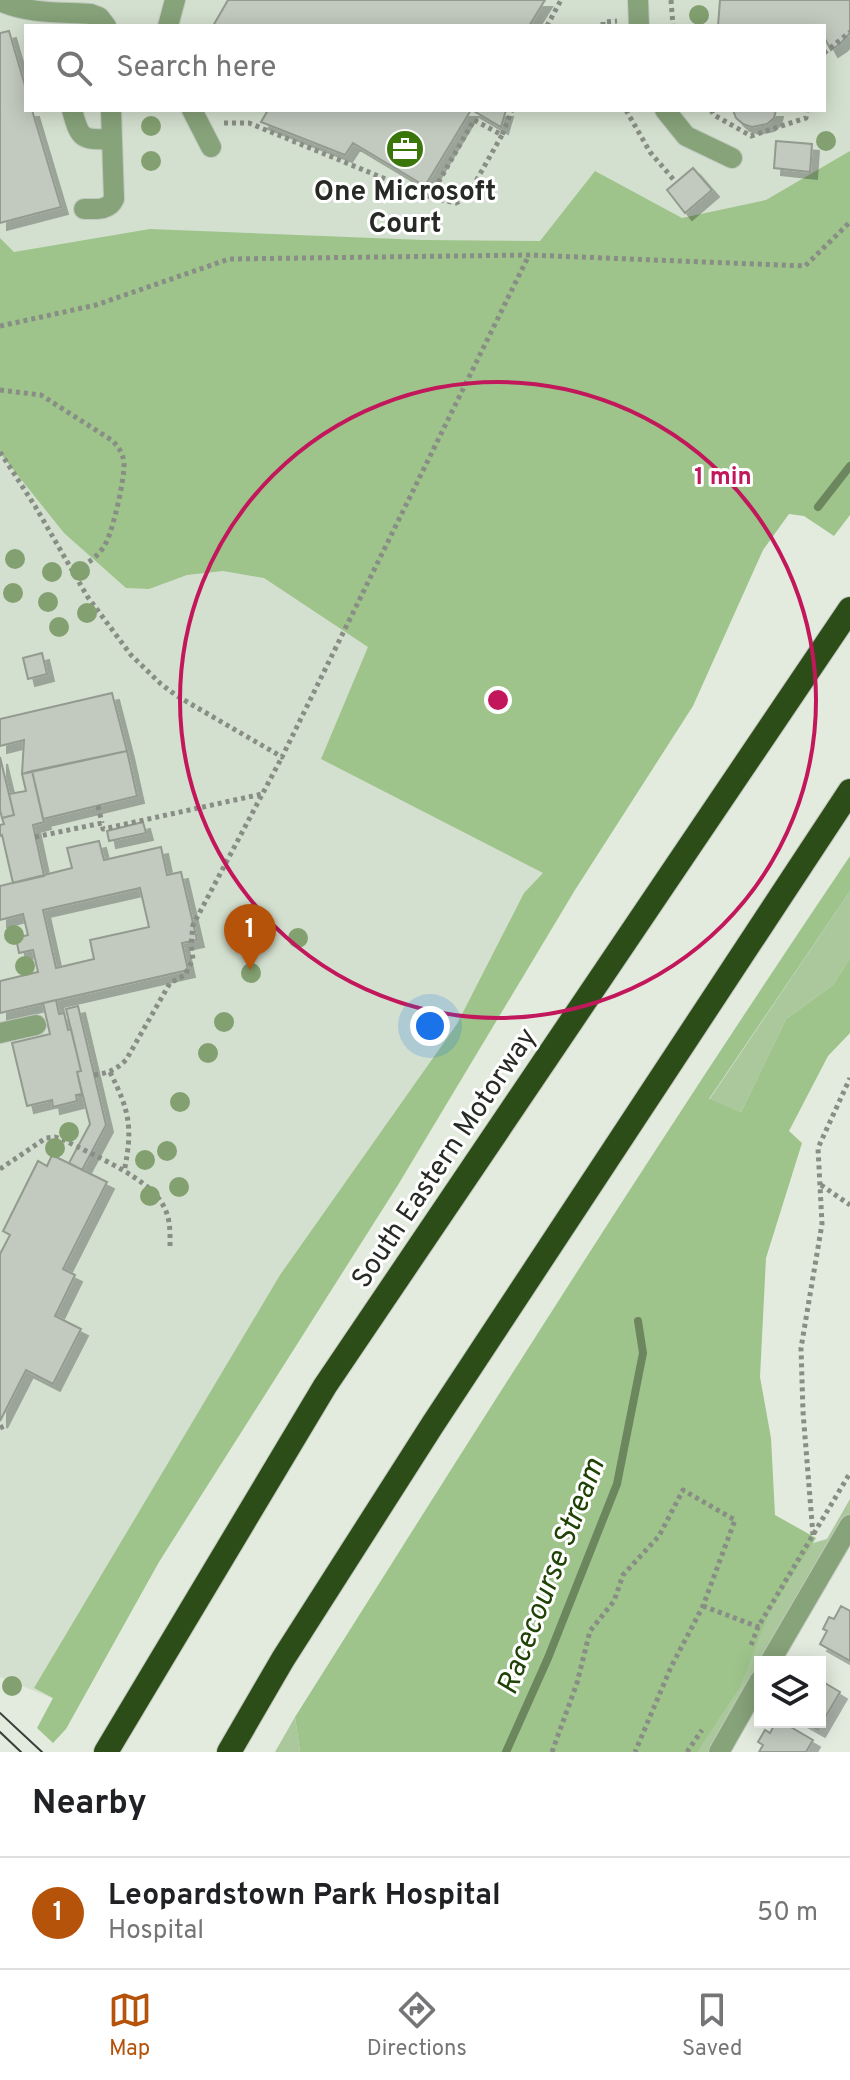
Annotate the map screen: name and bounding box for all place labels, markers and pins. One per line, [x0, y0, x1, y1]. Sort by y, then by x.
office icon: One Microsoft Court [384, 128, 426, 170]
place label: One Microsoft Court [314, 175, 496, 243]
centre of rings [484, 686, 512, 714]
pin: 1 [224, 904, 276, 970]

